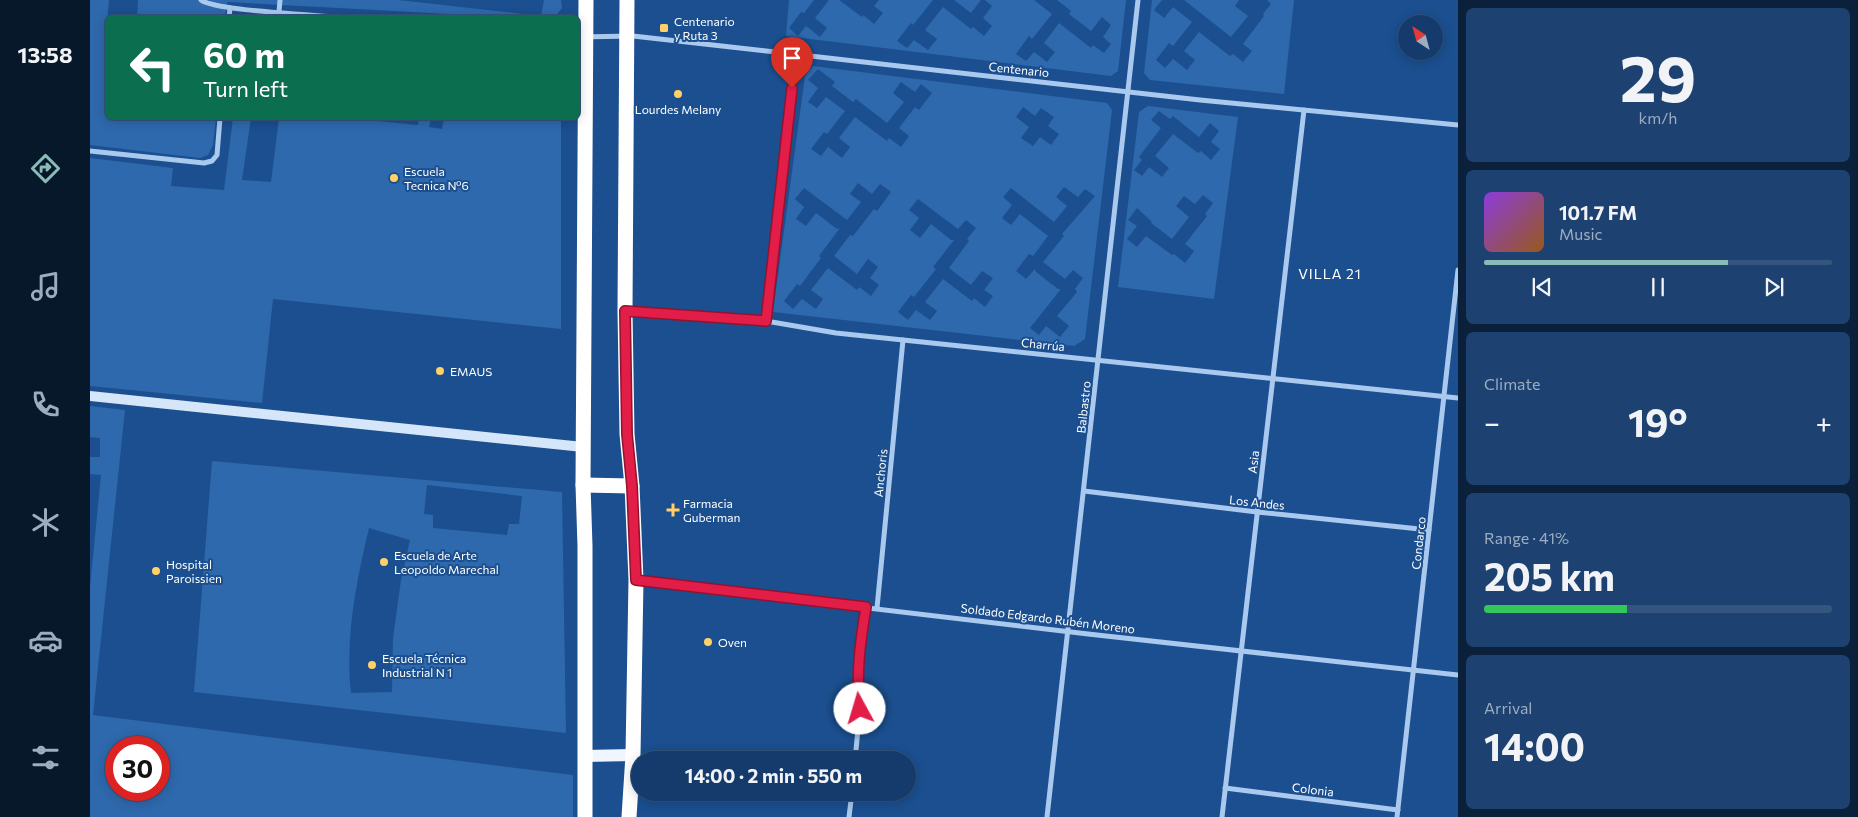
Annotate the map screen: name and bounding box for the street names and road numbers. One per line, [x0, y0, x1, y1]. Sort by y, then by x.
street label: Centenario [988, 59, 1050, 79]
street label: Charrúa [1020, 335, 1066, 353]
street label: Balbastro [1073, 380, 1093, 434]
street label: Anchoris [871, 448, 889, 498]
street label: Asia [1245, 450, 1261, 474]
street label: Los Andes [1229, 492, 1285, 512]
street label: Condarco [1408, 516, 1428, 570]
street label: Soldado Edgardo Rubén Moreno [960, 600, 1136, 636]
street label: Colonia [1291, 780, 1335, 798]

